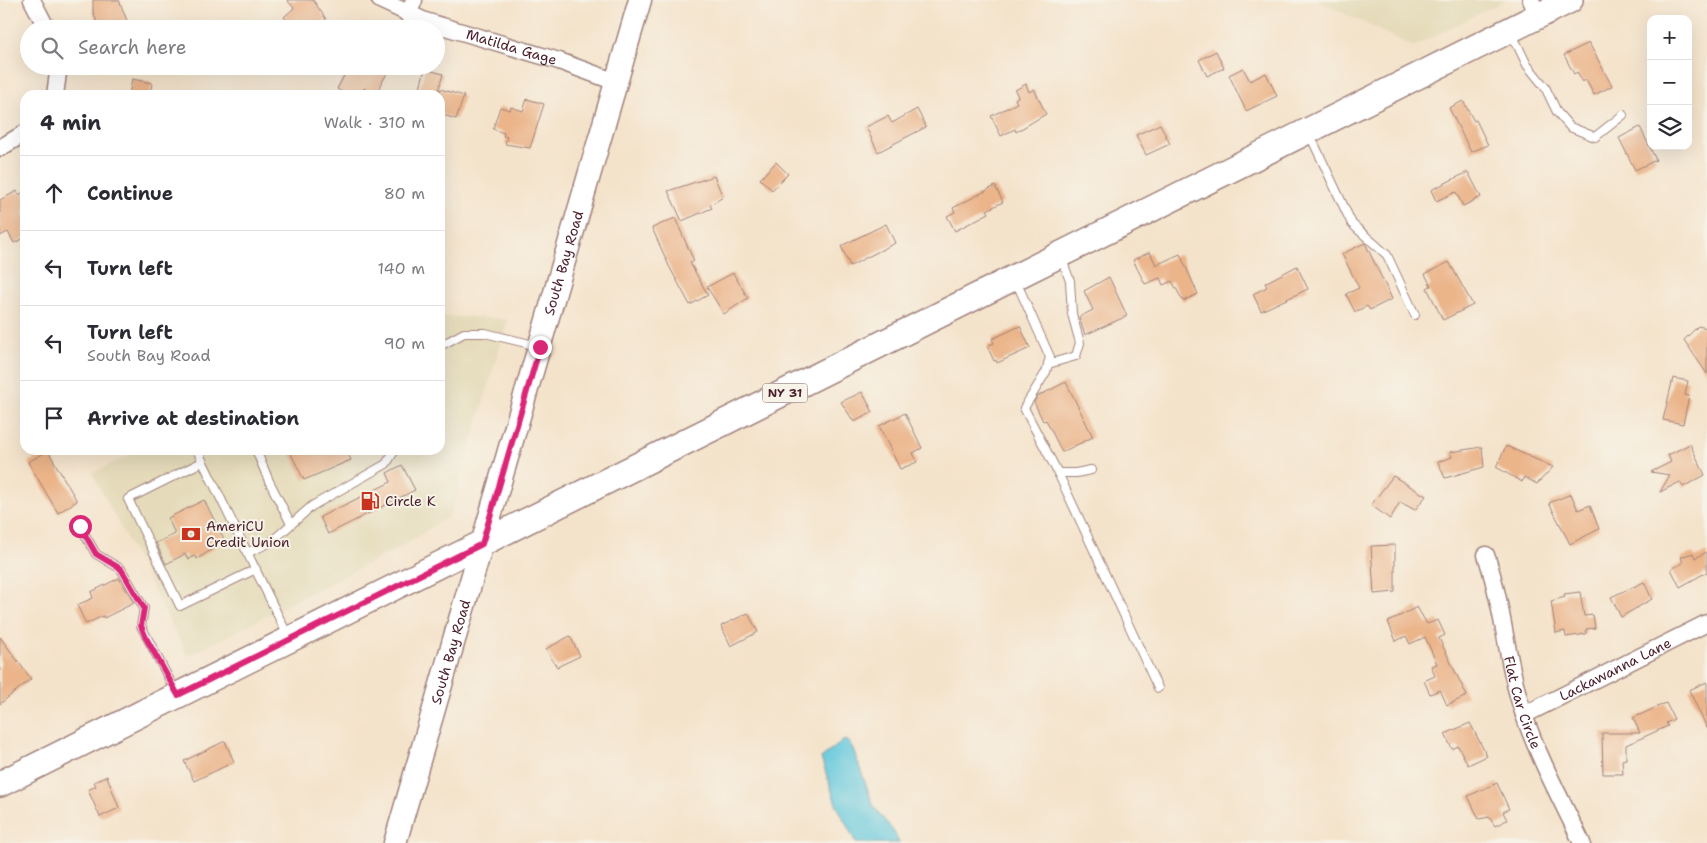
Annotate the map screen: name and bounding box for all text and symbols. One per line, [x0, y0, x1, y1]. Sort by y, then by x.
map controls [1647, 15, 1692, 150]
button: + [1647, 15, 1692, 60]
search box [20, 20, 445, 75]
street label: Matilda Gage [464, 25, 559, 69]
icon: search [38, 34, 66, 62]
text: Search here [78, 35, 187, 60]
button: − [1647, 60, 1692, 105]
button: layers [1647, 105, 1692, 150]
text: 4 min [40, 109, 101, 137]
text: Walk · 310 m [324, 112, 425, 133]
icon: ahead [40, 179, 68, 207]
text: Continue [87, 181, 173, 206]
text: 80 m [384, 183, 425, 204]
street label: South Bay Road [540, 208, 587, 317]
icon: left [40, 254, 68, 282]
text: Turn left [87, 256, 173, 281]
text: 140 m [378, 258, 425, 279]
text: Turn left [87, 320, 173, 345]
icon: left [40, 329, 68, 357]
text: 90 m [384, 333, 425, 354]
route end [529, 336, 552, 359]
text: South Bay Road [87, 345, 211, 366]
road number: NY 31 [762, 383, 808, 402]
icon: arrive [40, 404, 68, 432]
text: Arrive at destination [87, 406, 299, 431]
fuel station icon: Circle K [359, 490, 381, 512]
place label: Circle K [385, 492, 436, 510]
route start [69, 515, 92, 538]
place label: AmeriCU Credit Union [206, 517, 290, 551]
bank icon: AmeriCU Credit Union [180, 523, 202, 545]
street label: South Bay Road [427, 597, 474, 706]
street label: Lackawanna Lane [1556, 634, 1674, 705]
street label: Flat Car Circle [1500, 654, 1545, 752]

